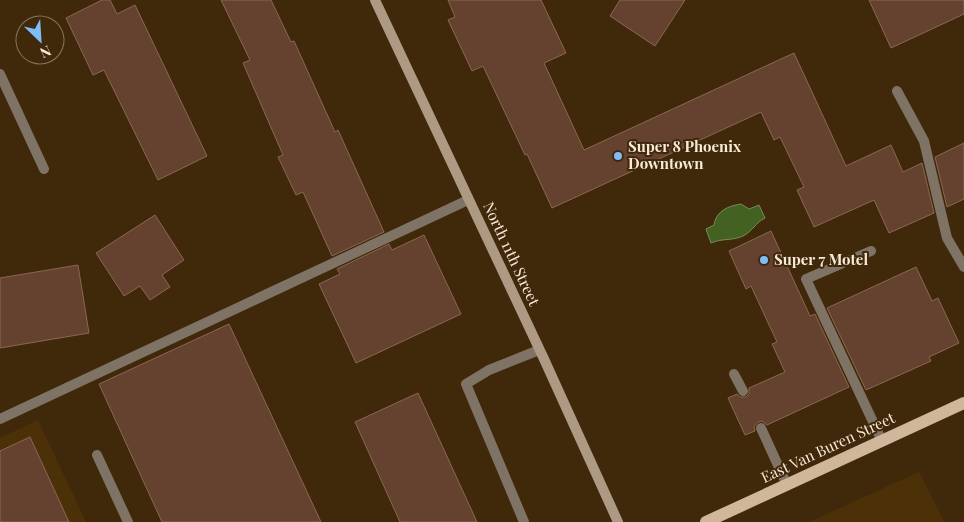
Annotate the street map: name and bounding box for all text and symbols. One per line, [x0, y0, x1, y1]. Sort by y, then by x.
north arrow [15, 15, 65, 65]
text: N [37, 41, 54, 63]
place label: Super 8 Phoenix Downtown [628, 136, 742, 173]
marker: Super 8 Phoenix Downtown [612, 150, 624, 162]
street label: North 11th Street [479, 198, 545, 309]
place label: Super 7 Motel [774, 249, 868, 269]
marker: Super 7 Motel [758, 254, 770, 266]
street label: East Van Buren Street [758, 407, 898, 487]

